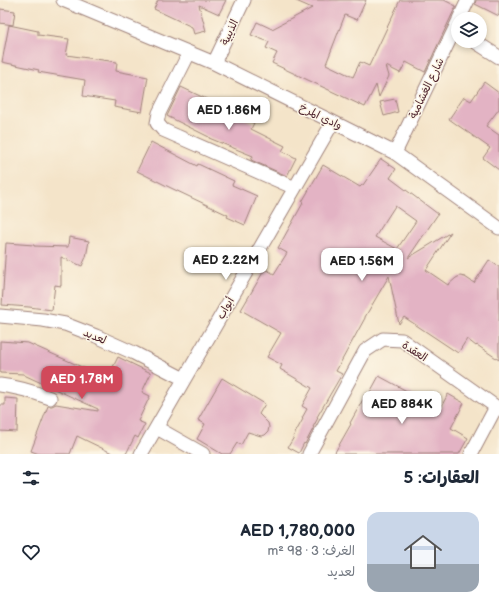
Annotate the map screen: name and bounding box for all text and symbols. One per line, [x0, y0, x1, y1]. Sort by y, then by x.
map controls [451, 12, 487, 48]
button: layers [451, 12, 487, 48]
street label: الذيبية [218, 17, 242, 48]
street label: شارع الغشامية [406, 56, 449, 122]
pin: AED 1.86M [183, 97, 275, 131]
street label: وادي المرخ [297, 101, 344, 134]
text: AED 1.86M [197, 102, 261, 118]
pin: AED 2.22M [180, 247, 272, 281]
pin: AED 1.56M [316, 248, 408, 282]
text: AED 2.22M [193, 252, 259, 268]
text: AED 1.56M [330, 253, 394, 269]
street label: أبواب [214, 295, 238, 322]
street label: لعديد [81, 326, 108, 347]
street label: العقدة [400, 338, 430, 364]
pin: AED 1.78M [36, 366, 128, 400]
text: AED 1.78M [50, 371, 114, 387]
pin: AED 884K [361, 391, 443, 425]
text: AED 884K [371, 396, 433, 412]
icon: filters [20, 467, 42, 489]
text: العقارات: 5 [404, 468, 479, 488]
text: AED 1,780,000 [240, 521, 355, 541]
icon: home [399, 528, 447, 576]
icon: heart [20, 541, 42, 563]
text: الغرف: 3 · 98 m² [267, 543, 355, 559]
text: لعديد [327, 564, 355, 580]

